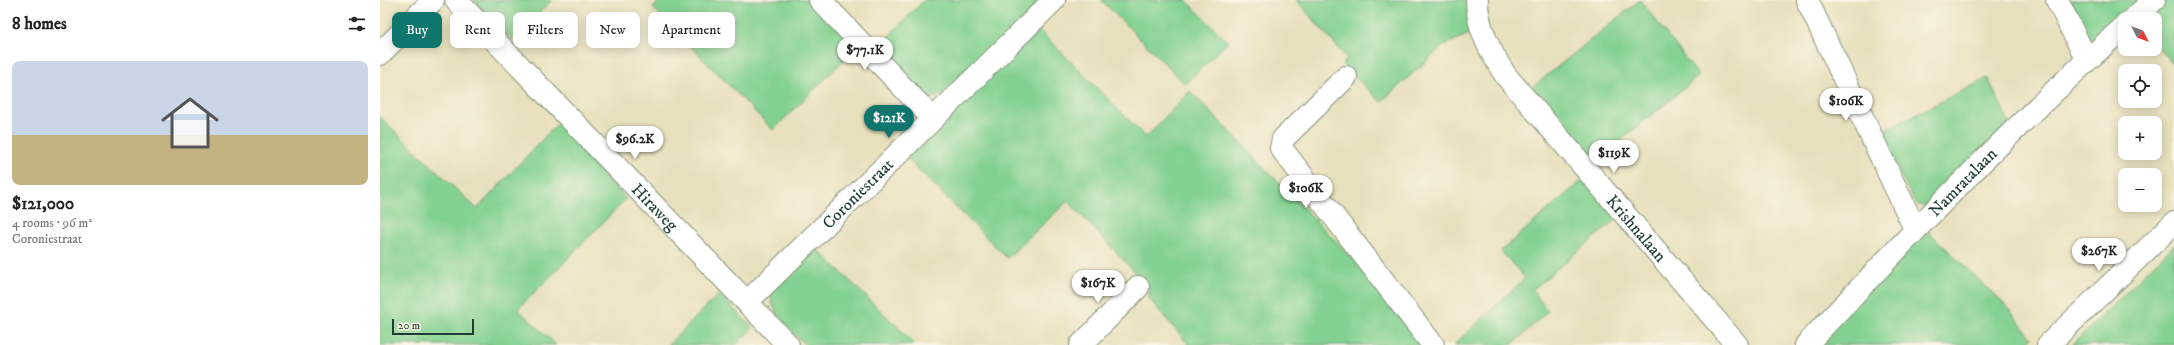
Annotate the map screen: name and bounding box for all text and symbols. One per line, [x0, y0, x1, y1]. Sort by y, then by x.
chip: Buy [392, 12, 442, 48]
chip: Rent [450, 12, 505, 48]
chip: Filters [513, 12, 578, 48]
chip: New [586, 12, 640, 48]
chip: Apartment [648, 12, 735, 48]
north arrow [2118, 12, 2162, 56]
map controls [2118, 12, 2162, 212]
text: 8 homes [12, 13, 67, 35]
icon: filters [346, 13, 368, 35]
pin: $77.1K [832, 37, 898, 71]
text: $77.1K [846, 42, 884, 58]
button: locate [2118, 64, 2162, 108]
icon: home [154, 87, 226, 159]
pin: $106K [1818, 88, 1874, 122]
text: $106K [1829, 93, 1863, 109]
pin: $121K [861, 105, 917, 139]
text: $121K [873, 110, 905, 126]
button: + [2118, 116, 2162, 160]
pin: $96.2K [602, 126, 668, 160]
text: $96.2K [616, 131, 654, 147]
pin: $119K [1586, 140, 1642, 174]
street label: Namratalaan [1924, 143, 2002, 222]
text: $119K [1598, 145, 1630, 161]
street label: Coroniestraat [818, 154, 899, 234]
button: − [2118, 168, 2162, 212]
pin: $106K [1278, 175, 1334, 209]
street label: Hiraweg [626, 179, 683, 237]
text: $106K [1289, 180, 1323, 196]
street label: Krishnalaan [1601, 191, 1671, 267]
text: $121,000 [12, 193, 74, 215]
text: 4 rooms · 96 m² [12, 215, 92, 231]
text: Coroniestraat [12, 231, 82, 247]
pin: $267K [2071, 238, 2127, 272]
text: $267K [2081, 243, 2117, 259]
pin: $167K [1070, 270, 1126, 304]
text: $167K [1081, 275, 1115, 291]
scale bar [392, 317, 474, 336]
text: 20 m [398, 319, 420, 333]

